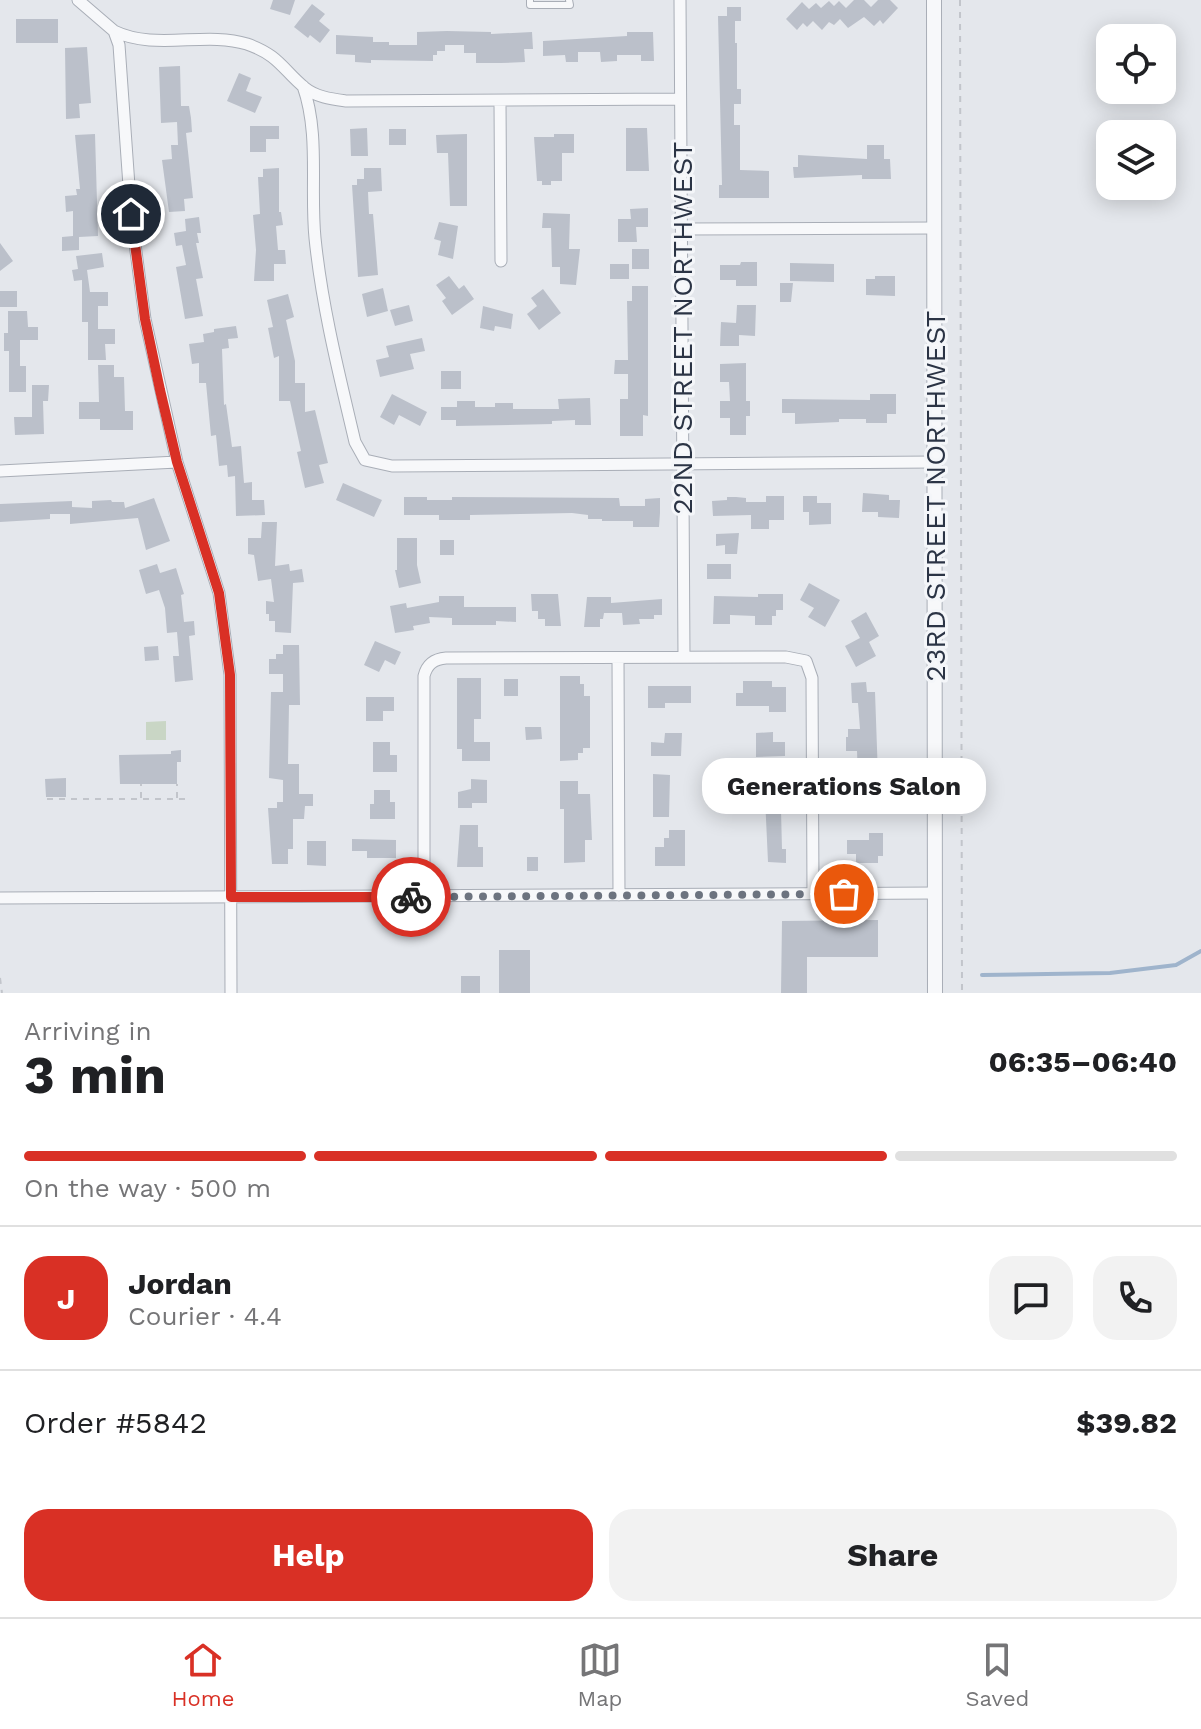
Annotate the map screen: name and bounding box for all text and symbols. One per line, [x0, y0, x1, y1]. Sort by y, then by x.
map controls [1096, 24, 1176, 200]
button: locate [1096, 24, 1176, 104]
button: layers [1096, 120, 1176, 200]
street label: 22ND STREET NORTHWEST [666, 142, 699, 514]
pin [97, 180, 165, 248]
icon: home [109, 192, 153, 236]
street label: 23RD STREET NORTHWEST [919, 310, 952, 681]
callout: Generations Salon [702, 758, 986, 814]
text: Generations Salon [727, 771, 961, 801]
courier [371, 857, 451, 937]
pin [810, 860, 878, 928]
icon: bag [822, 872, 866, 916]
icon: bike [389, 875, 433, 919]
text: Arriving in [24, 1016, 152, 1046]
text: 06:35–06:40 [989, 1044, 1177, 1079]
text: 3 min [24, 1045, 166, 1106]
text: On the way · 500 m [24, 1173, 271, 1203]
button: chat [989, 1256, 1073, 1340]
button: phone [1093, 1256, 1177, 1340]
text: Jordan [128, 1266, 232, 1301]
text: J [57, 1281, 75, 1316]
text: Courier · 4.4 [128, 1301, 282, 1331]
text: Order #5842 [24, 1405, 207, 1440]
text: $39.82 [1076, 1405, 1177, 1440]
button: Help [24, 1509, 593, 1601]
button: Share [609, 1509, 1177, 1601]
tab: Home [172, 1638, 234, 1711]
tab: Map [578, 1638, 622, 1711]
tab: Saved [966, 1638, 1029, 1711]

